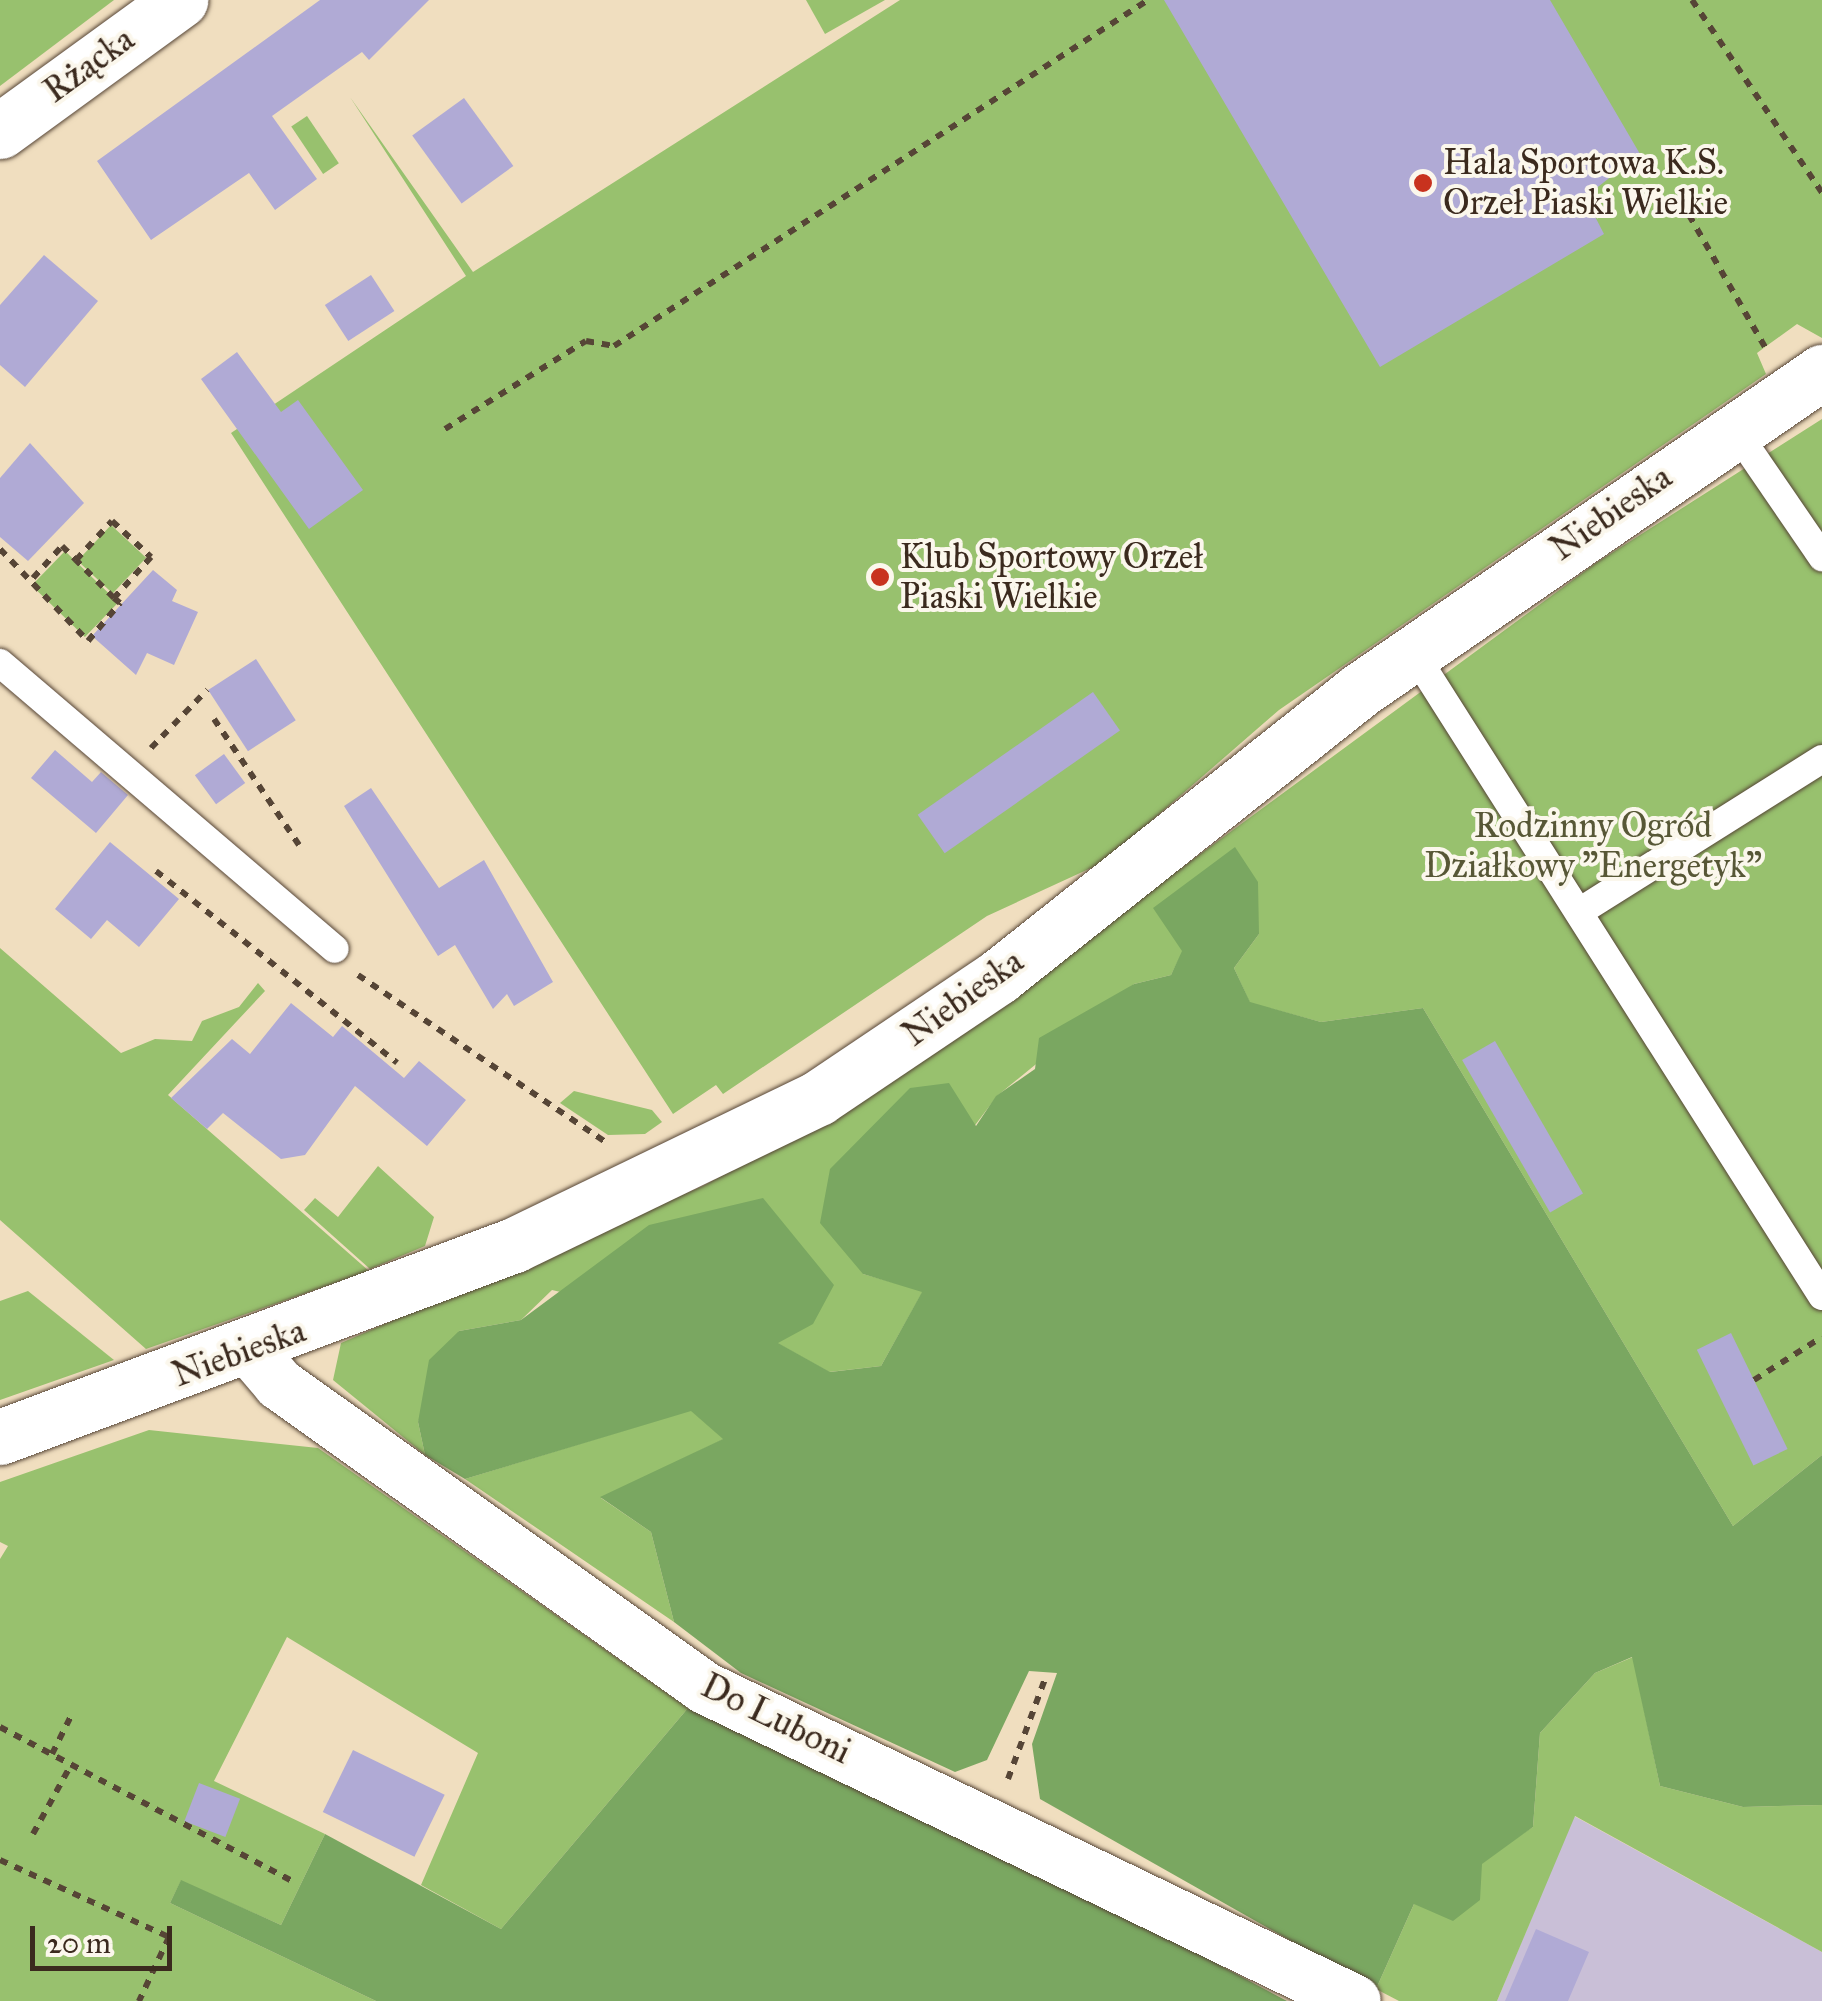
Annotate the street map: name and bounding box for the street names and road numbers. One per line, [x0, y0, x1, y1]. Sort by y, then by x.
street label: Rżącka [36, 18, 142, 112]
street label: Niebieska [1542, 456, 1680, 570]
street label: Niebieska [895, 940, 1031, 1056]
street label: Niebieska [167, 1310, 311, 1396]
street label: Do Luboni [694, 1665, 858, 1773]

